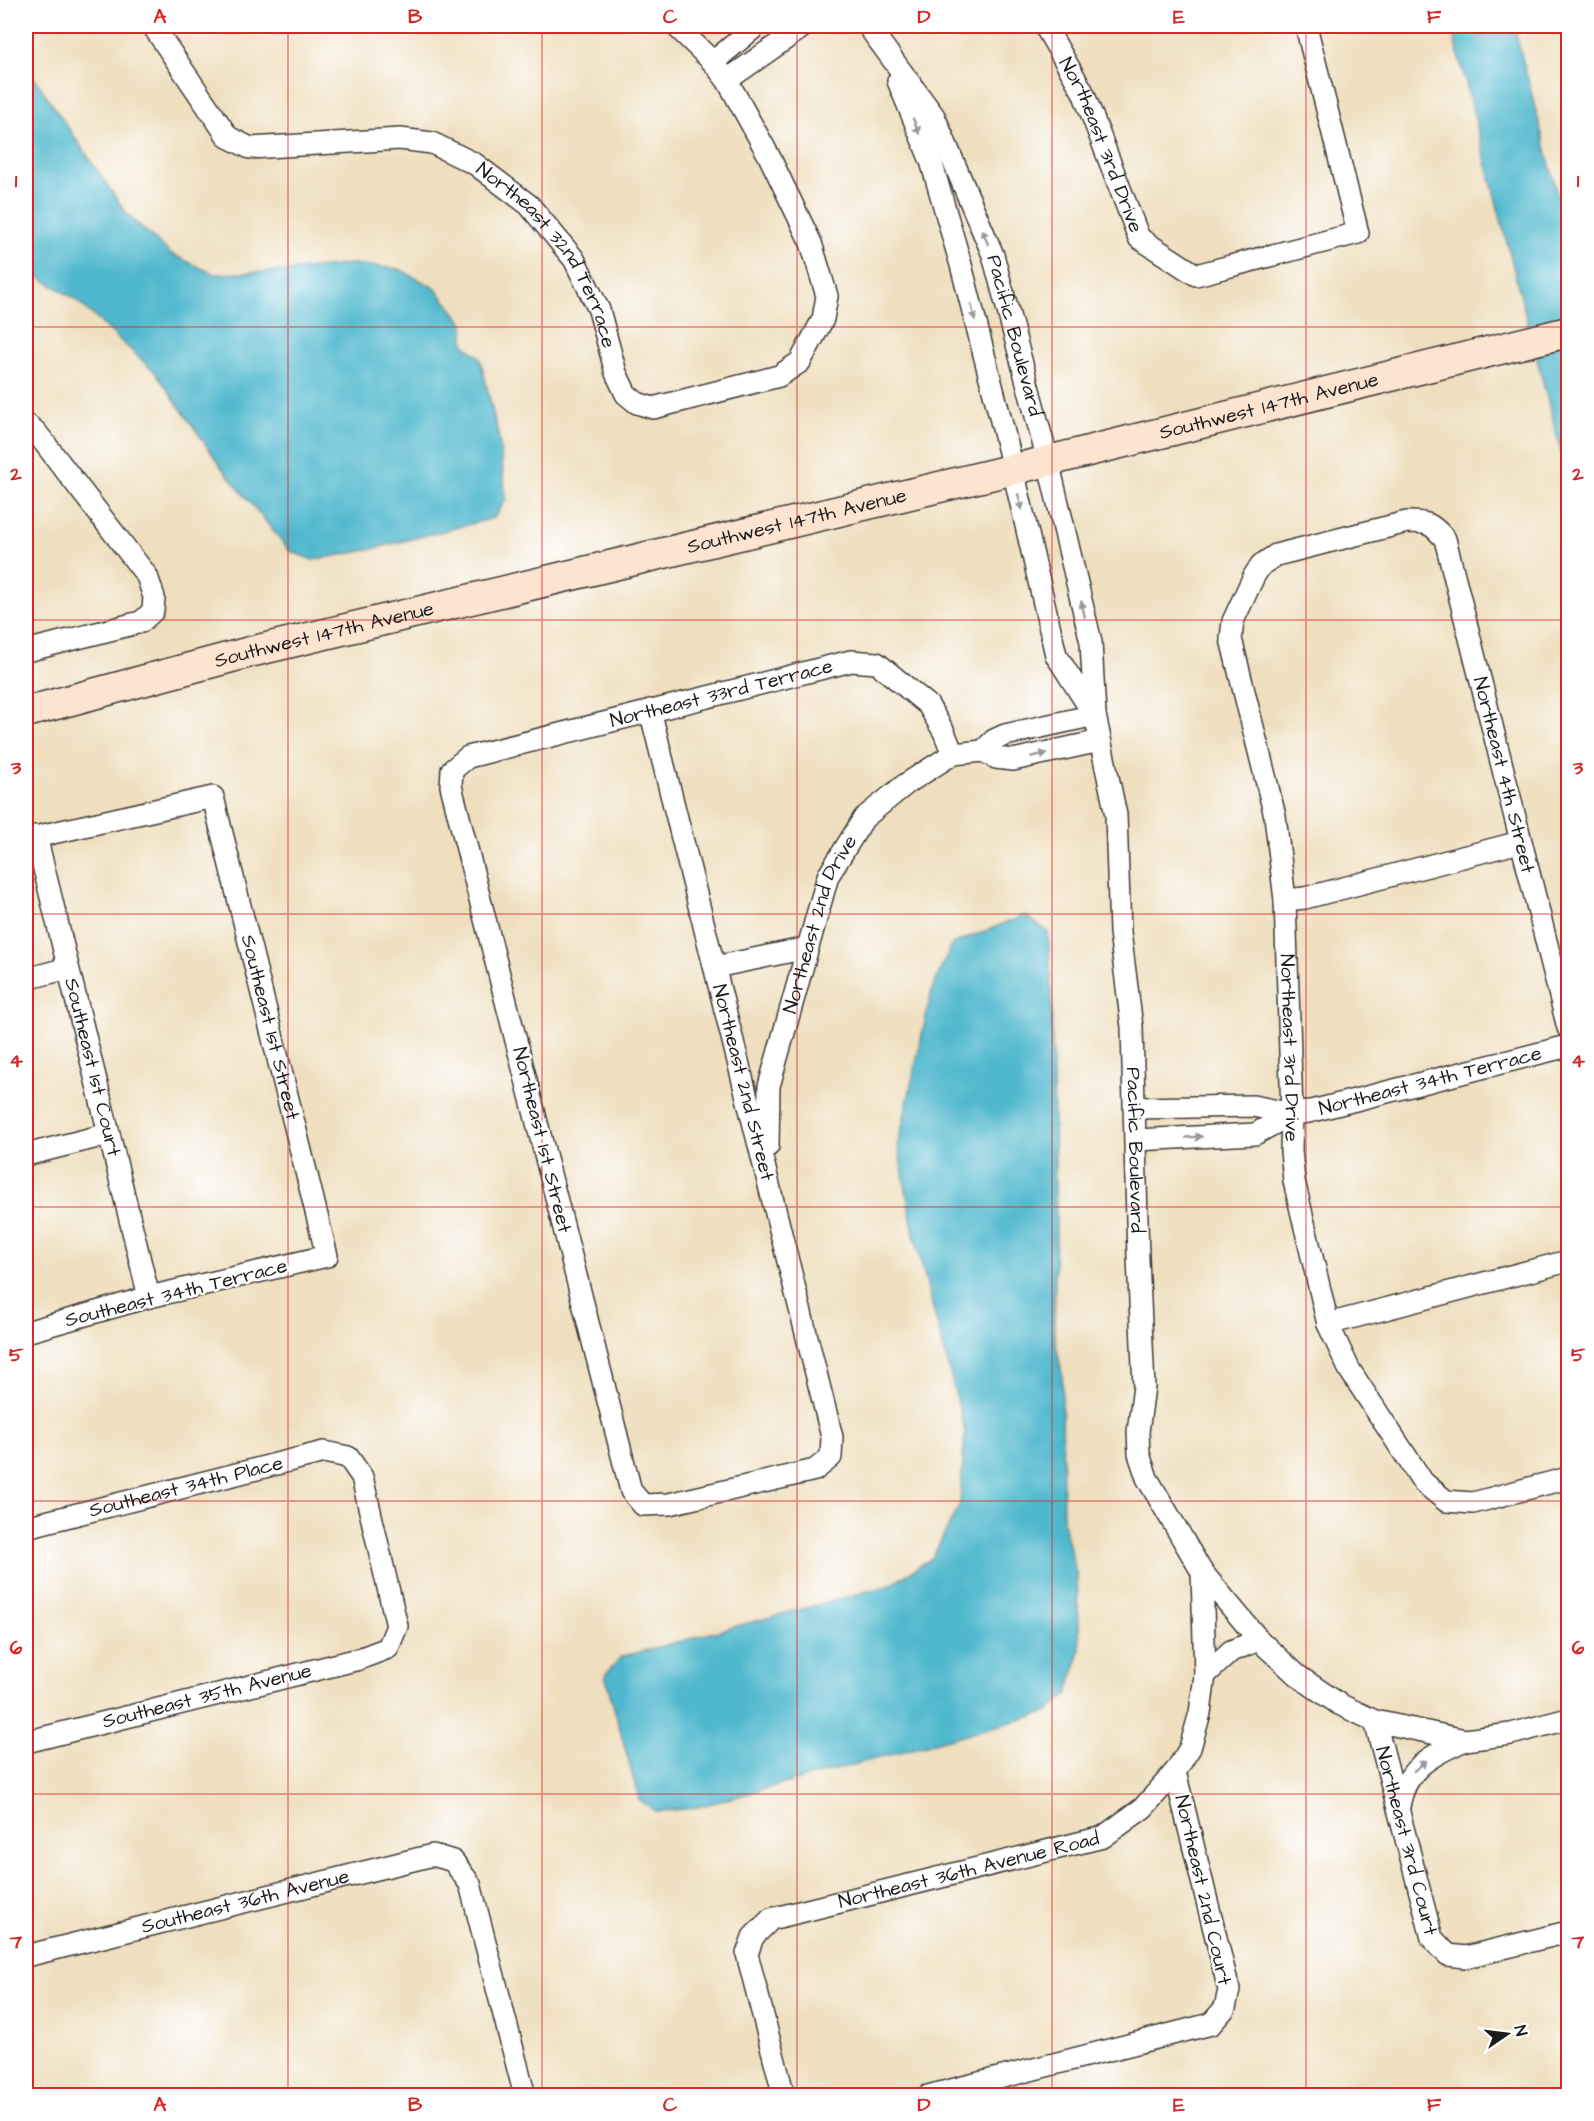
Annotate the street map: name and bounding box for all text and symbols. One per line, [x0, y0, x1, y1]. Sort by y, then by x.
text: A [154, 3, 167, 31]
text: B [408, 3, 423, 31]
text: C [663, 3, 678, 31]
text: D [918, 3, 931, 31]
text: E [1173, 3, 1185, 31]
text: F [1427, 3, 1442, 31]
street label: Northeast 3rd Drive [1052, 52, 1150, 237]
one-way arrow [912, 117, 921, 135]
street label: Northeast 32nd Terrace [470, 156, 623, 351]
text: 1 [15, 167, 18, 195]
text: 1 [1577, 167, 1580, 195]
one-way arrow [980, 228, 990, 246]
street label: Pacific Boulevard [980, 252, 1049, 419]
one-way arrow [969, 303, 979, 322]
street label: Southwest 147th Avenue [1156, 365, 1382, 447]
text: 2 [9, 460, 22, 488]
text: 2 [1571, 460, 1584, 488]
street label: Southwest 147th Avenue [684, 481, 909, 561]
one-way arrow [1016, 492, 1026, 511]
street label: Southwest 147th Avenue [211, 594, 437, 675]
one-way arrow [1077, 599, 1087, 618]
street label: Northeast 33rd Terrace [607, 652, 836, 735]
street label: Northeast 4th Street [1466, 674, 1542, 876]
one-way arrow [1030, 750, 1049, 759]
text: 3 [10, 754, 22, 782]
text: 3 [1572, 754, 1584, 782]
street label: Northeast 2nd Drive [776, 830, 864, 1017]
street label: Southeast 1st Street [234, 932, 307, 1123]
street label: Northeast 3rd Drive [1273, 954, 1306, 1142]
street label: Southeast 1st Court [57, 975, 128, 1159]
street label: Northeast 2nd Street [705, 981, 781, 1184]
street label: Northeast 34th Terrace [1316, 1039, 1545, 1123]
street label: Northeast 1st Street [505, 1044, 579, 1236]
text: 4 [9, 1047, 23, 1075]
text: 4 [1571, 1047, 1585, 1075]
street label: Pacific Boulevard [1119, 1067, 1151, 1233]
one-way arrow [1185, 1132, 1204, 1141]
street label: Southeast 34th Terrace [62, 1252, 290, 1334]
text: 5 [9, 1341, 24, 1369]
text: 5 [1571, 1341, 1586, 1369]
street label: Southeast 34th Place [86, 1449, 286, 1525]
text: 6 [10, 1634, 23, 1662]
text: 6 [1572, 1634, 1585, 1662]
street label: Southeast 35th Avenue [99, 1656, 315, 1736]
street label: Northeast 3rd Court [1368, 1743, 1445, 1938]
one-way arrow [1412, 1759, 1428, 1772]
street label: Northeast 2nd Court [1167, 1792, 1239, 1988]
street label: Northeast 36th Avenue Road [836, 1824, 1102, 1916]
street label: Southeast 36th Avenue [139, 1862, 352, 1941]
text: 7 [9, 1928, 23, 1956]
text: 7 [1571, 1928, 1585, 1956]
north arrow [1477, 2004, 1537, 2064]
text: N [1509, 2023, 1532, 2038]
text: A [154, 2091, 167, 2119]
text: B [408, 2091, 423, 2119]
text: C [663, 2091, 678, 2119]
text: D [918, 2091, 931, 2119]
text: E [1173, 2091, 1185, 2119]
text: F [1427, 2091, 1442, 2119]

